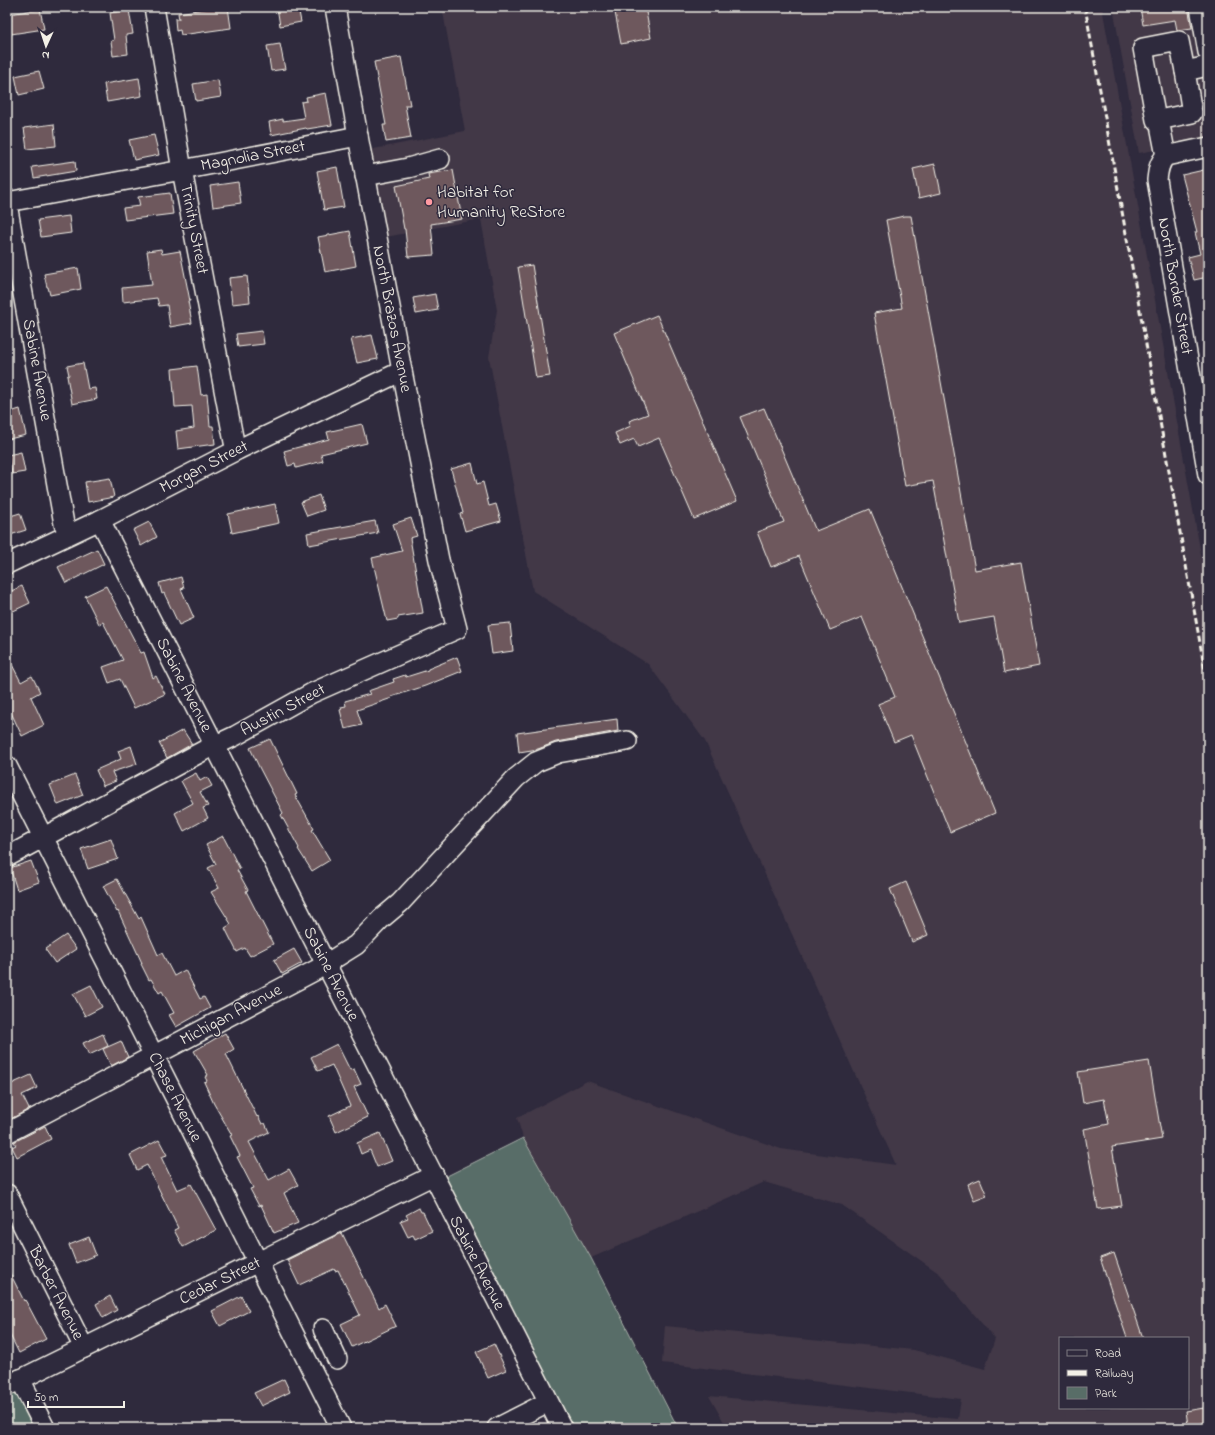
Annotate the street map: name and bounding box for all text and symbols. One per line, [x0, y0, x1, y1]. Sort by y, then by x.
north arrow [26, 26, 66, 66]
text: N [41, 47, 50, 63]
street label: Magnolia Street [199, 134, 308, 180]
place label: Habitat for Humanity ReStore [437, 180, 566, 226]
street label: Trinity Street [172, 182, 215, 277]
marker: Habitat for Humanity ReStore [424, 197, 434, 207]
street label: North Border Street [1151, 216, 1199, 357]
street label: North Brazos Avenue [365, 243, 419, 395]
street label: Sabine Avenue [16, 317, 58, 423]
street label: Morgan Street [155, 434, 254, 502]
street label: Sabine Avenue [149, 633, 219, 737]
street label: Austin Street [236, 677, 330, 743]
street label: Sabine Avenue [296, 922, 366, 1026]
street label: Michigan Avenue [176, 977, 288, 1054]
street label: Chase Avenue [142, 1048, 209, 1147]
street label: Sabine Avenue [442, 1211, 512, 1315]
street label: Barber Avenue [21, 1241, 91, 1345]
street label: Cedar Street [175, 1250, 265, 1312]
legend [1059, 1337, 1189, 1409]
text: Road [1095, 1345, 1121, 1363]
text: Railway [1095, 1365, 1134, 1384]
scale bar [28, 1383, 124, 1409]
text: Park [1095, 1385, 1117, 1403]
text: 50 m [34, 1389, 58, 1407]

